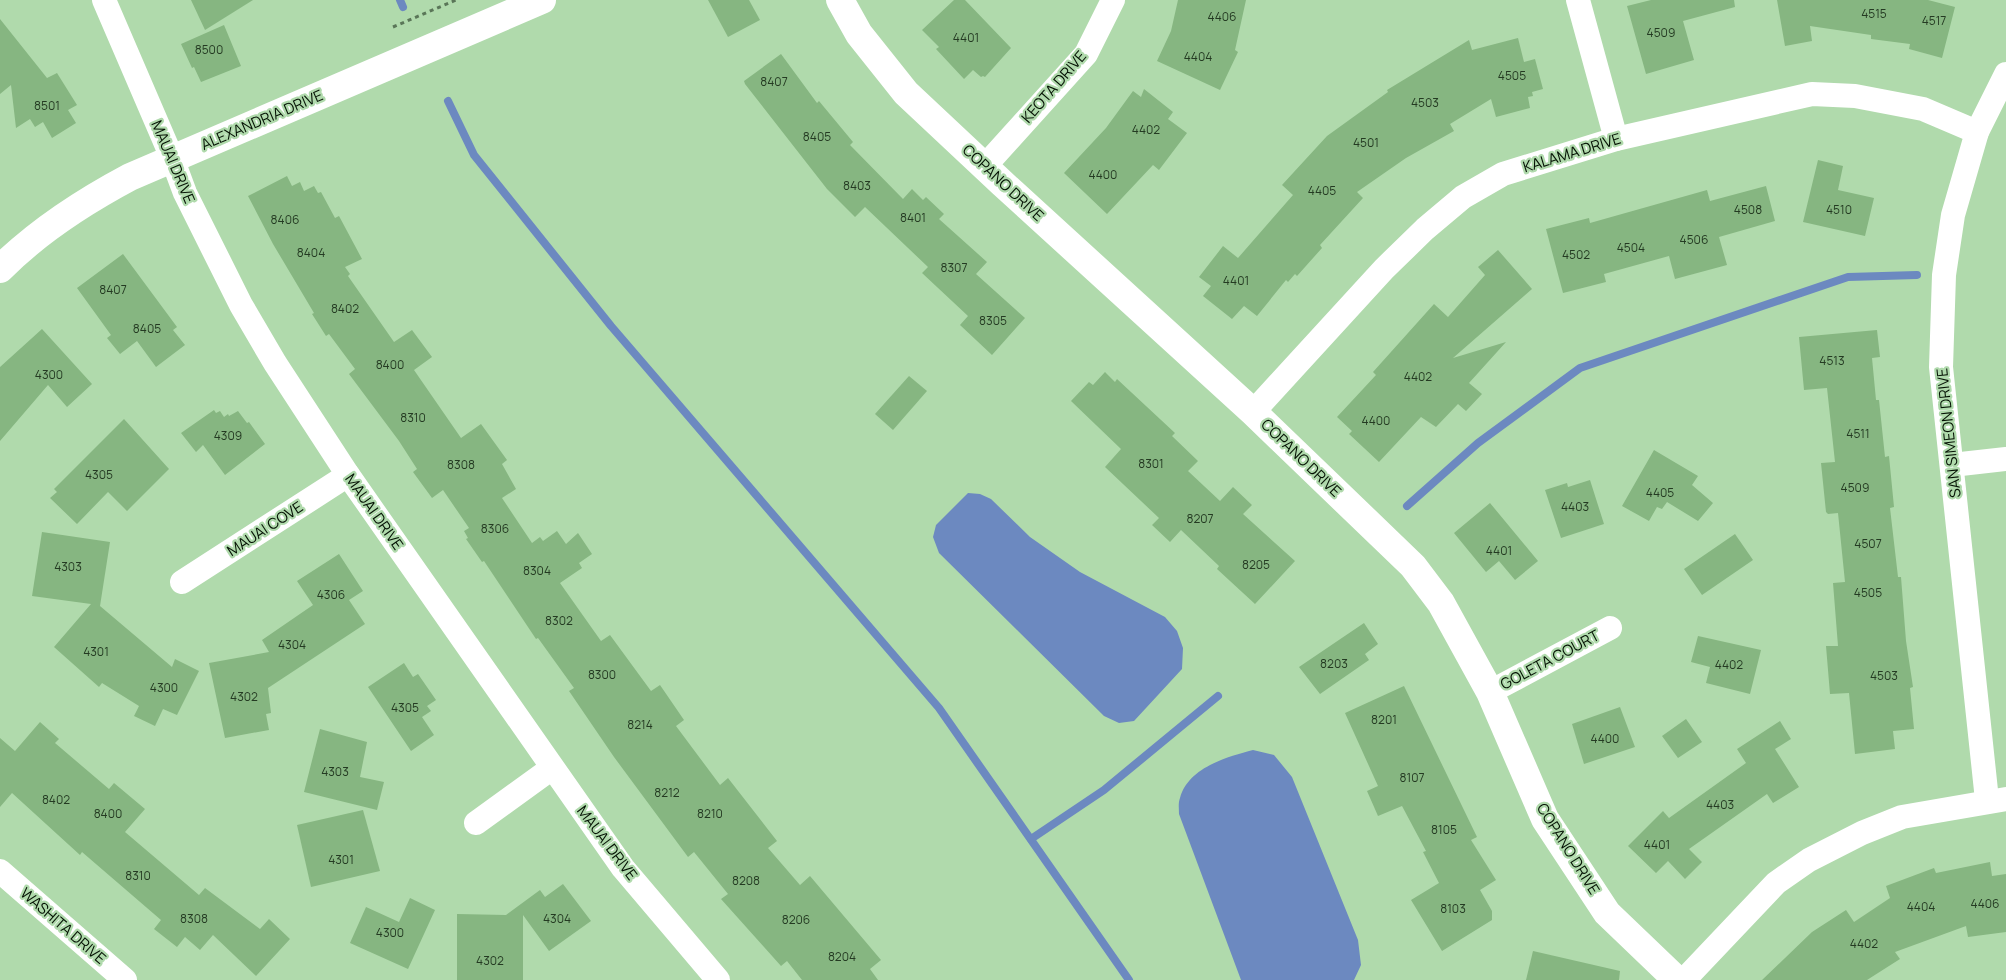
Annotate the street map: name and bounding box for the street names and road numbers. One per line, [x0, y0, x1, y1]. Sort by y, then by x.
street label: KEOTA DRIVE [1016, 46, 1091, 127]
street label: ALEXANDRIA DRIVE [198, 84, 326, 155]
street label: MAUAI DRIVE [146, 117, 200, 207]
street label: KALAMA DRIVE [1520, 128, 1623, 177]
street label: COPANO DRIVE [958, 139, 1049, 226]
street label: SAN SIMEON DRIVE [1931, 367, 1966, 499]
street label: COPANO DRIVE [1257, 414, 1346, 501]
street label: MAUAI DRIVE [340, 469, 408, 554]
street label: MAUAI COVE [223, 496, 307, 561]
street label: GOLETA COURT [1497, 625, 1603, 694]
street label: COPANO DRIVE [1532, 799, 1605, 898]
street label: MAUAI DRIVE [572, 801, 642, 884]
street label: WASHITA DRIVE [16, 883, 111, 969]

